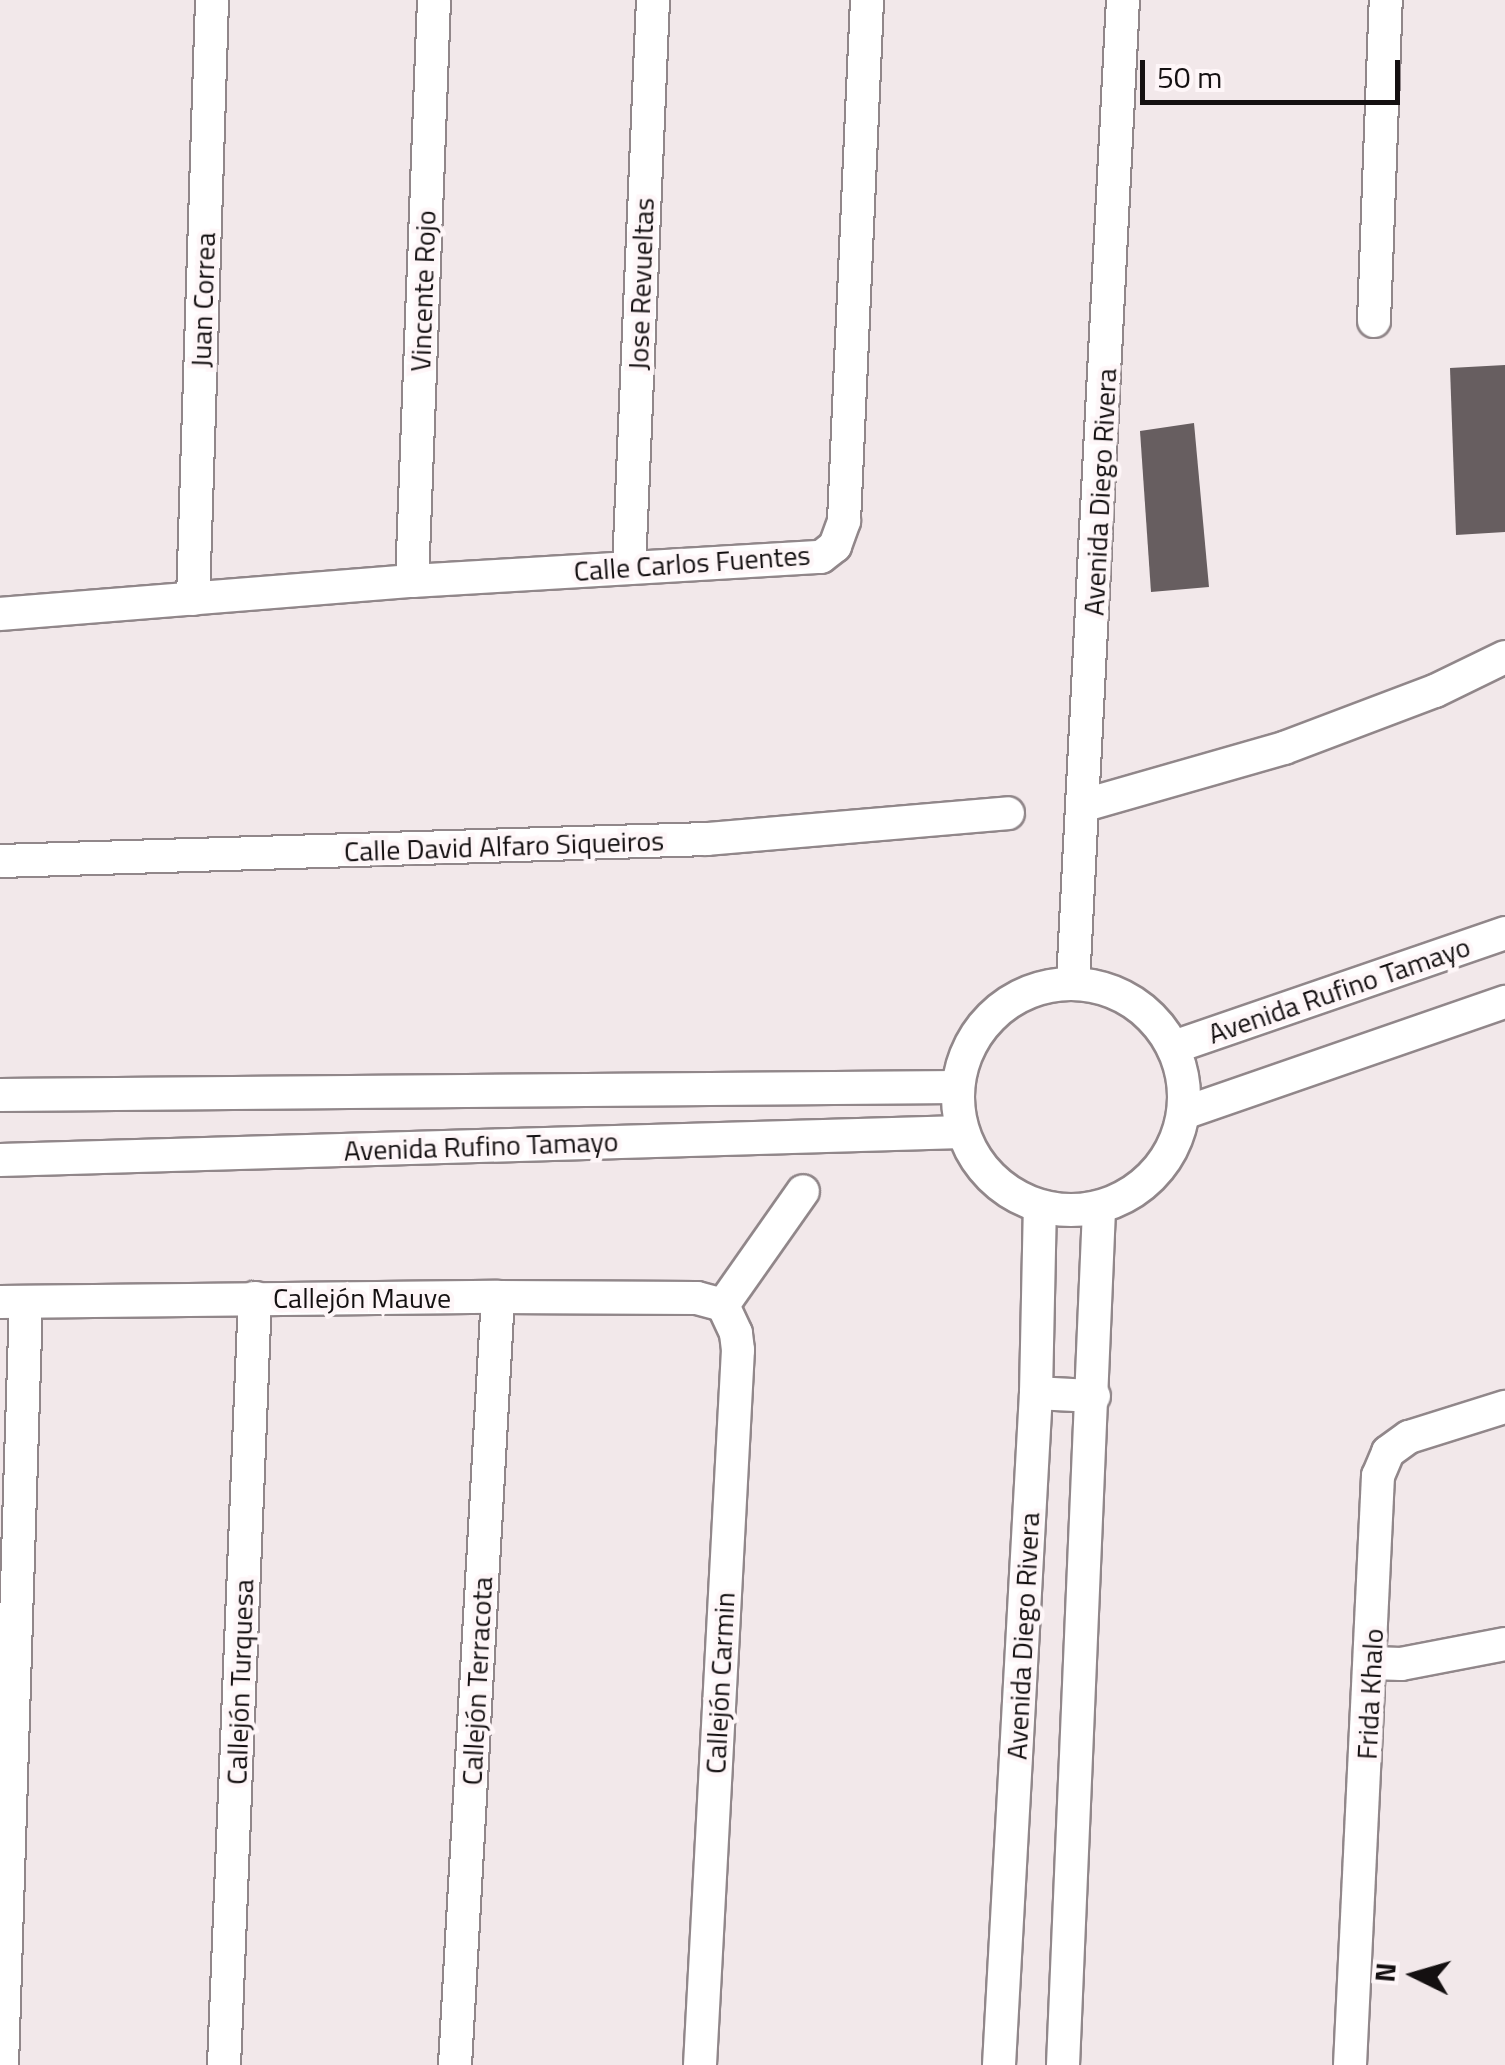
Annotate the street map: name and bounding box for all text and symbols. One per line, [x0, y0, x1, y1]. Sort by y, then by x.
scale bar [1145, 40, 1405, 102]
text: 50 m [1157, 54, 1222, 100]
street label: Jose Revueltas [621, 197, 661, 371]
street label: Vincente Rojo [403, 210, 443, 372]
street label: Juan Correa [184, 232, 222, 368]
street label: Avenida Diego Rivera [1077, 367, 1123, 617]
street label: Calle Carlos Fuentes [573, 538, 811, 588]
street label: Calle David Alfaro Siqueiros [343, 824, 665, 868]
street label: Avenida Rufino Tamayo [1204, 929, 1474, 1051]
street label: Avenida Rufino Tamayo [343, 1124, 619, 1168]
street label: Callejón Mauve [273, 1281, 451, 1315]
street label: Avenida Diego Rivera [1000, 1511, 1046, 1761]
street label: Callejón Terracota [455, 1576, 499, 1786]
street label: Callejón Turquesa [220, 1579, 260, 1785]
street label: Callejón Carmin [698, 1591, 742, 1775]
street label: Frida Khalo [1350, 1628, 1390, 1760]
north arrow [1365, 1925, 1465, 2025]
text: N [1362, 1961, 1407, 1984]

